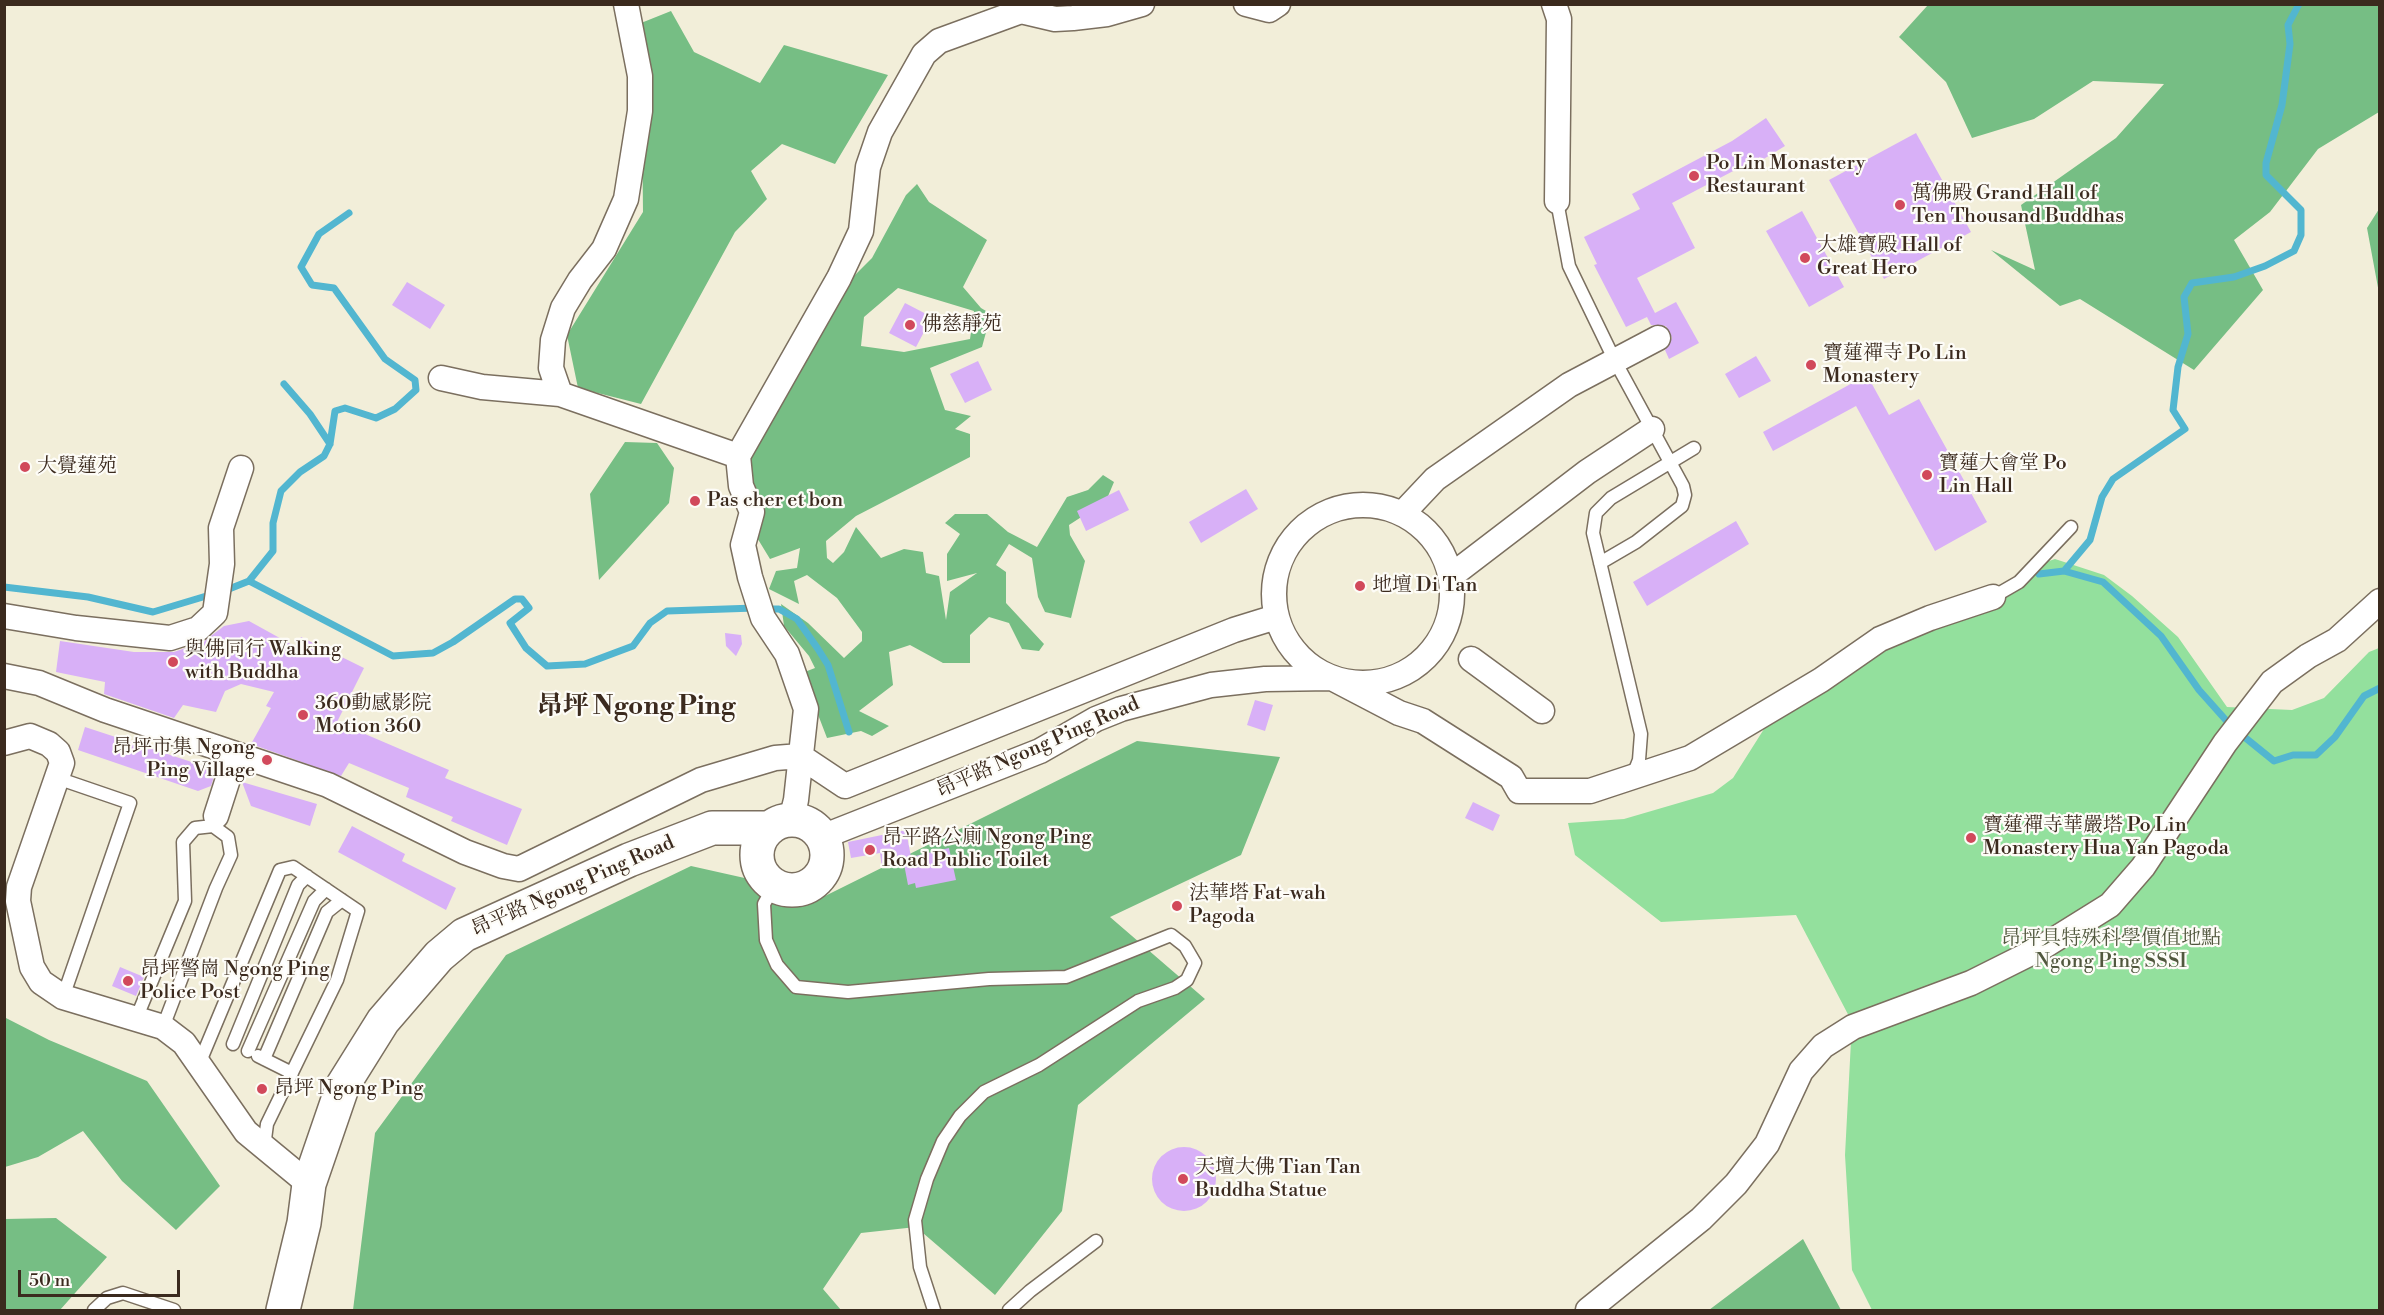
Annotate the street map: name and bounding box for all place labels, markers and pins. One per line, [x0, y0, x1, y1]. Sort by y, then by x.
place label: Po Lin Monastery Restaurant [1706, 152, 1866, 199]
marker: Po Lin Monastery Restaurant [1687, 169, 1701, 183]
place label: 萬佛殿 Grand Hall of Ten Thousand Buddhas [1912, 182, 2124, 229]
marker: 萬佛殿 Grand Hall of Ten Thousand Buddhas [1893, 198, 1907, 212]
place label: 大雄寶殿 Hall of Great Hero [1817, 234, 1961, 281]
marker: 大雄寶殿 Hall of Great Hero [1798, 251, 1812, 265]
place label: 佛慈靜苑 [922, 313, 1002, 337]
marker: 佛慈靜苑 [903, 318, 917, 332]
place label: 寶蓮禪寺 Po Lin Monastery [1823, 342, 1967, 389]
marker: 寶蓮禪寺 Po Lin Monastery [1804, 358, 1818, 372]
place label: 寶蓮大會堂 Po Lin Hall [1939, 452, 2067, 499]
place label: 大覺蓮苑 [37, 455, 117, 479]
marker: 大覺蓮苑 [18, 460, 32, 474]
marker: 寶蓮大會堂 Po Lin Hall [1920, 468, 1934, 482]
place label: Pas cher et bon [707, 489, 843, 513]
marker: Pas cher et bon [688, 494, 702, 508]
place label: 地壇 Di Tan [1372, 574, 1477, 598]
marker: 地壇 Di Tan [1353, 579, 1367, 593]
place label: 與佛同行 Walking with Buddha [185, 638, 341, 685]
marker: 與佛同行 Walking with Buddha [166, 655, 180, 669]
place label: 360動感影院 Motion 360 [315, 692, 431, 739]
marker: 360動感影院 Motion 360 [296, 708, 310, 722]
place label: 昂坪市集 Ngong Ping Village [112, 736, 255, 783]
marker: 昂坪市集 Ngong Ping Village [260, 753, 274, 767]
place label: 寶蓮禪寺華嚴塔 Po Lin Monastery Hua Yan Pagoda [1983, 814, 2229, 861]
place label: 昂平路公廁 Ngong Ping Road Public Toilet [882, 826, 1092, 873]
marker: 寶蓮禪寺華嚴塔 Po Lin Monastery Hua Yan Pagoda [1964, 831, 1978, 845]
marker: 昂平路公廁 Ngong Ping Road Public Toilet [863, 843, 877, 857]
place label: 法華塔 Fat-wah Pagoda [1189, 882, 1326, 929]
marker: 法華塔 Fat-wah Pagoda [1170, 899, 1184, 913]
place label: 昂坪警崗 Ngong Ping Police Post [140, 958, 330, 1005]
marker: 昂坪警崗 Ngong Ping Police Post [121, 974, 135, 988]
place label: 昂坪 Ngong Ping [274, 1077, 424, 1101]
marker: 昂坪 Ngong Ping [255, 1082, 269, 1096]
place label: 天壇大佛 Tian Tan Buddha Statue [1195, 1156, 1361, 1203]
marker: 天壇大佛 Tian Tan Buddha Statue [1176, 1172, 1190, 1186]

